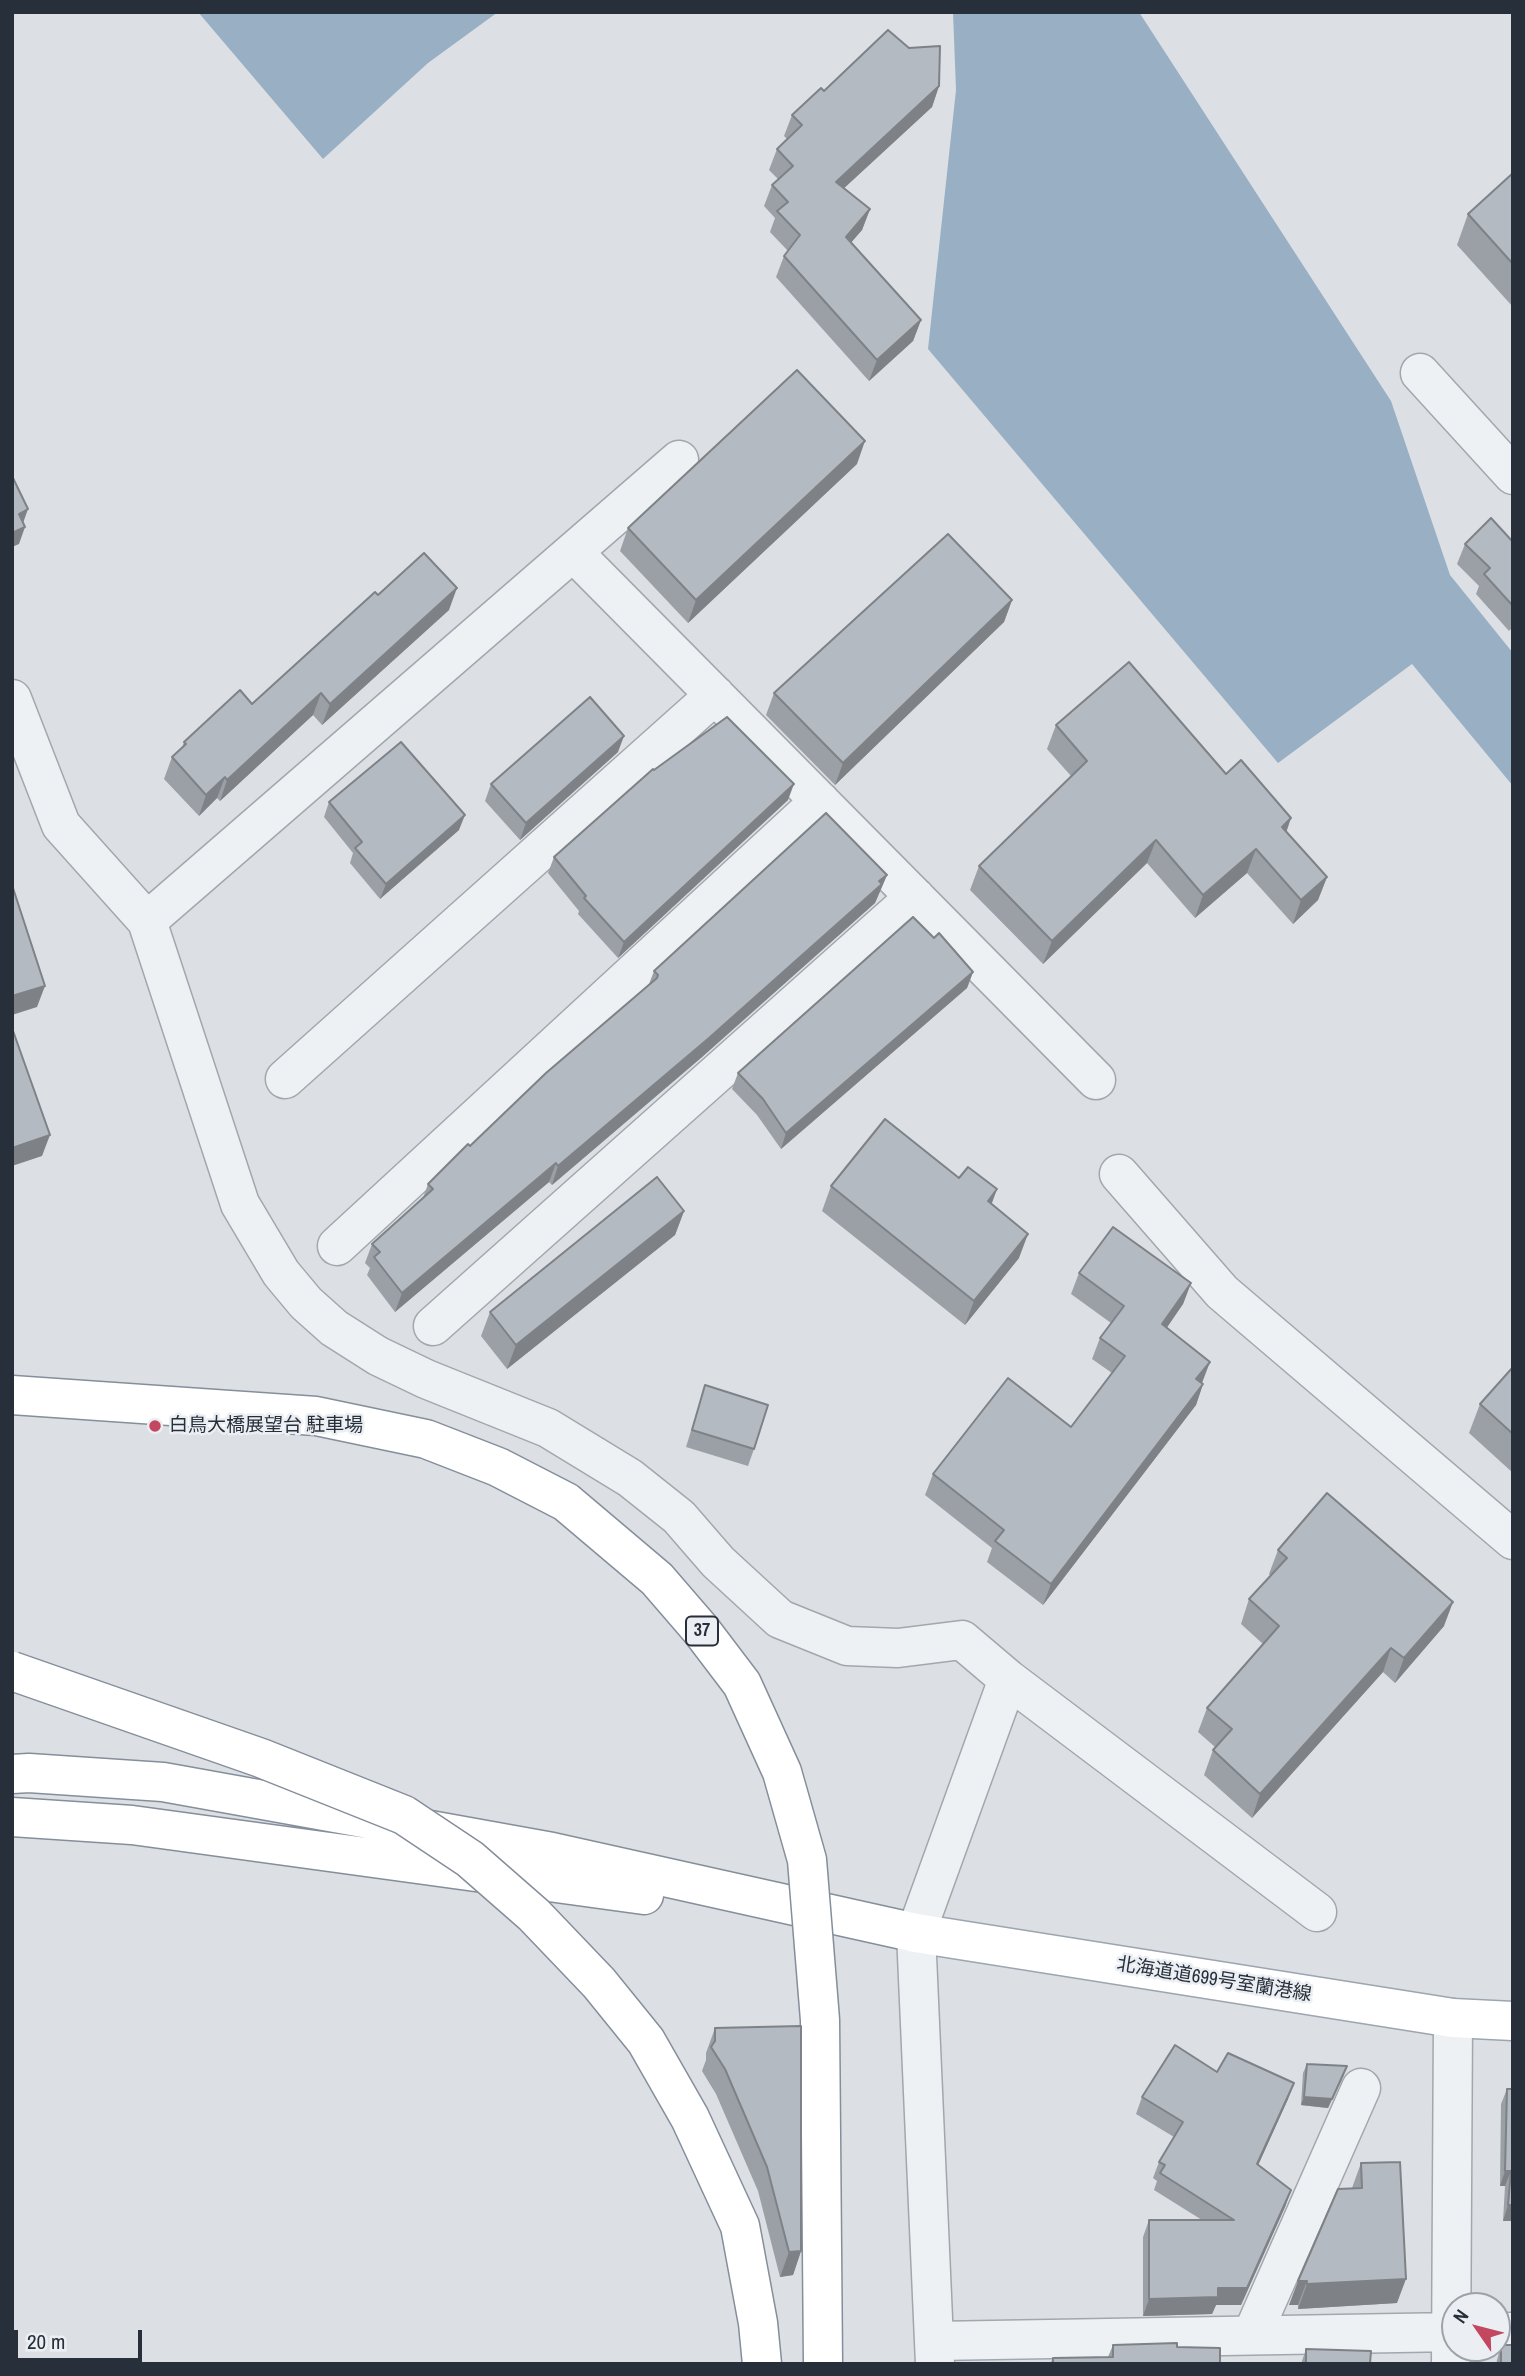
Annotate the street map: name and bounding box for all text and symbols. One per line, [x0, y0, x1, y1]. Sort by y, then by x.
place label: 白鳥大橋展望台 駐車場 [169, 1415, 363, 1437]
marker: 白鳥大橋展望台 駐車場 [147, 1418, 163, 1434]
road number: 37 [686, 1616, 718, 1646]
street label: 北海道道699号室蘭港線 [1115, 1953, 1313, 2007]
north arrow [1441, 2292, 1511, 2362]
text: N [1447, 2304, 1474, 2328]
scale bar [18, 2316, 145, 2360]
text: 20 m [27, 2327, 65, 2356]

